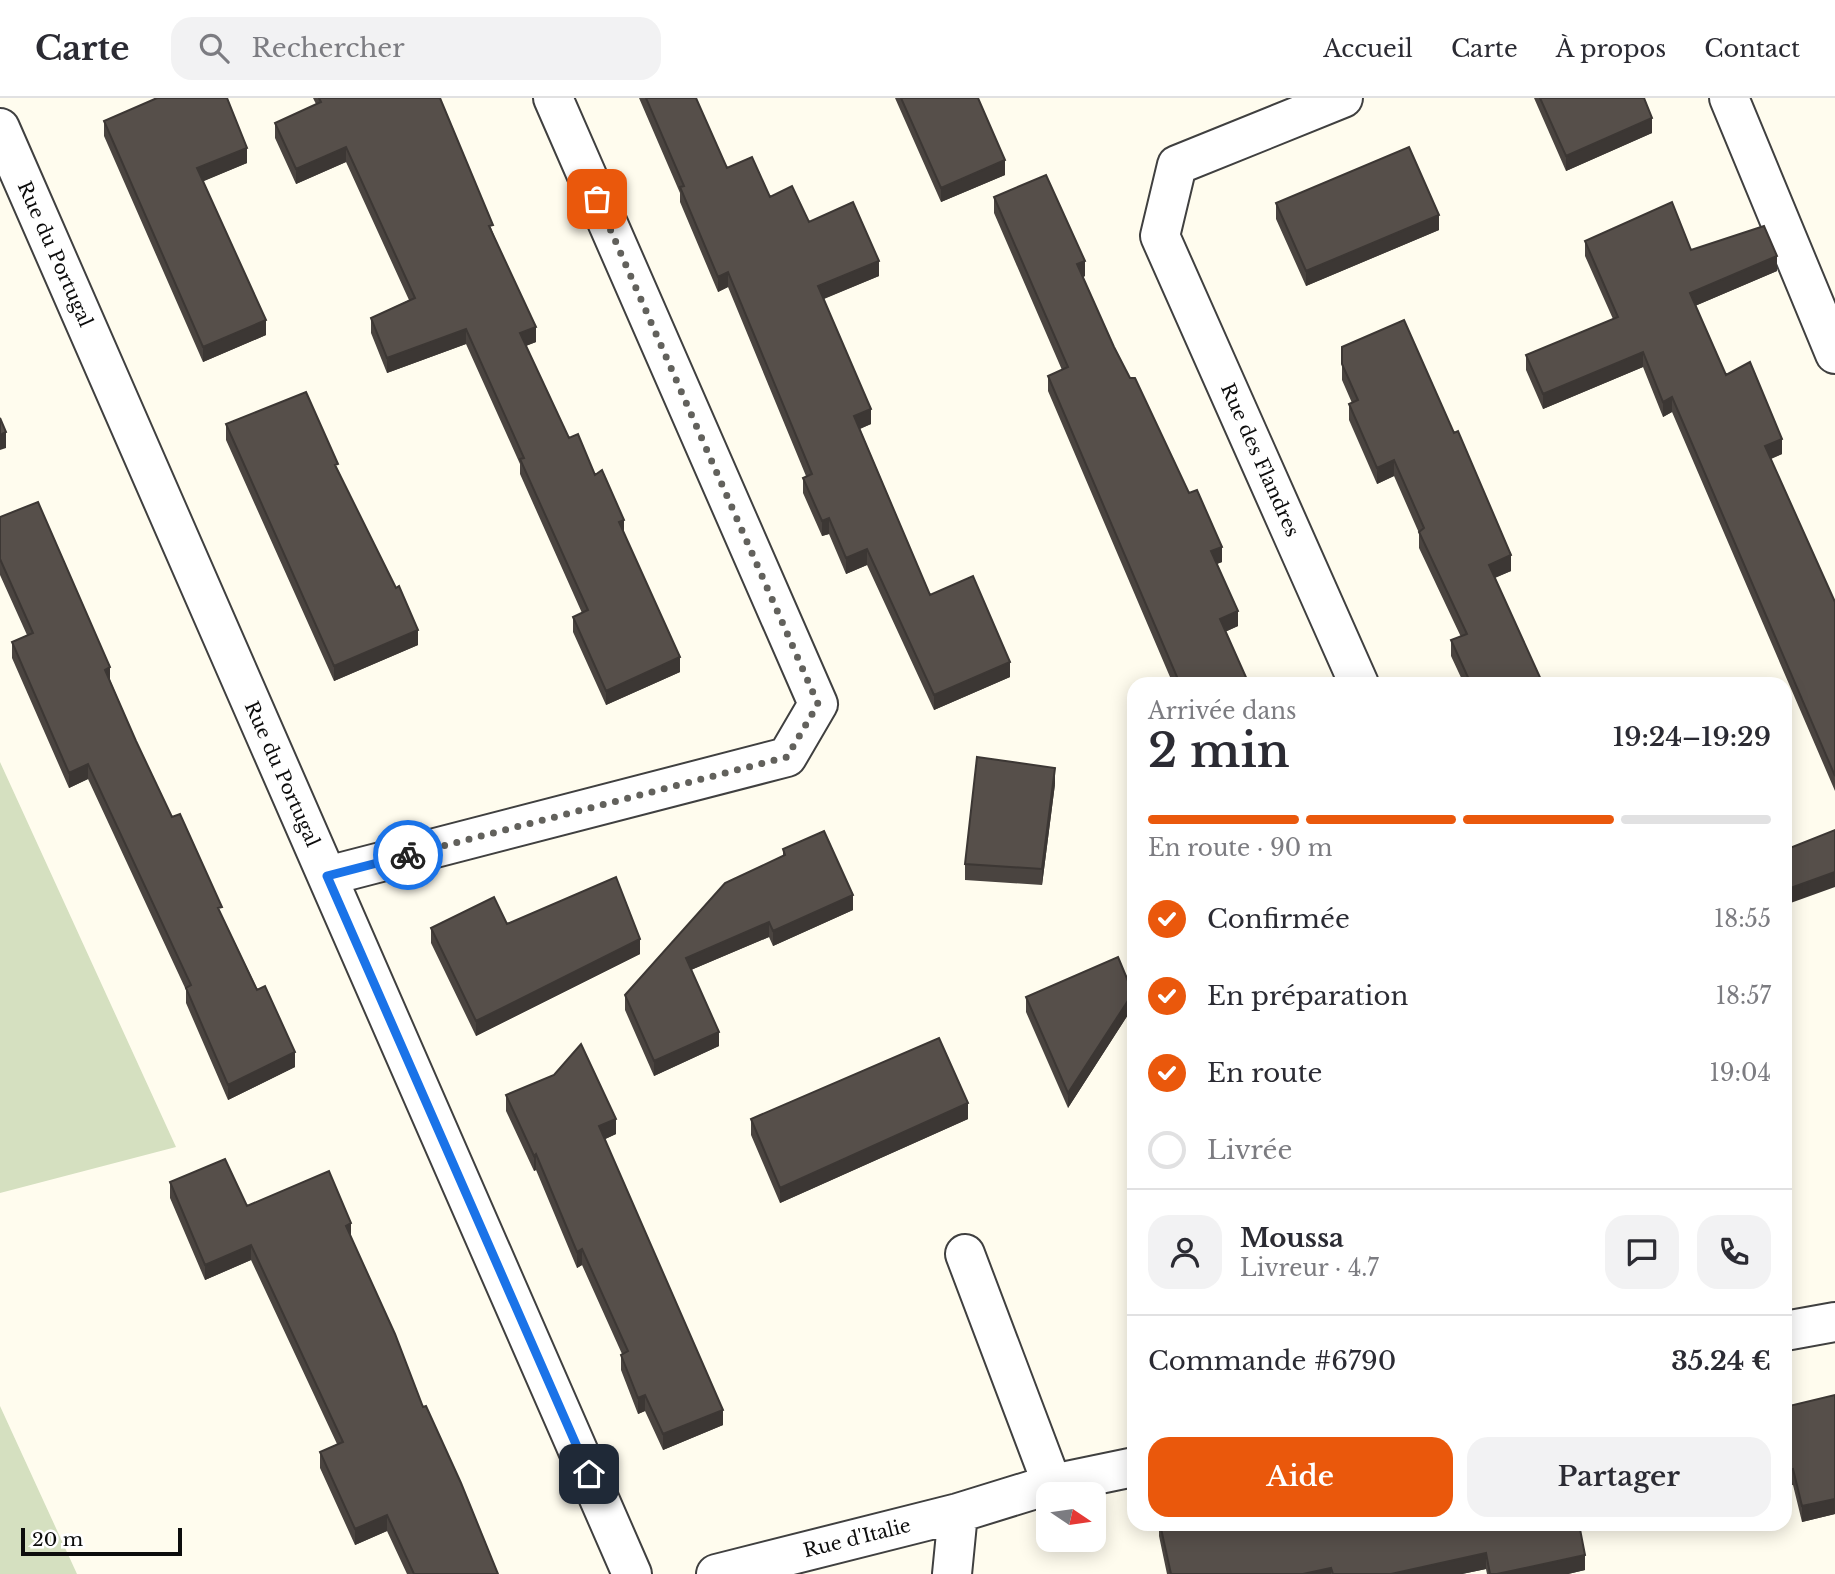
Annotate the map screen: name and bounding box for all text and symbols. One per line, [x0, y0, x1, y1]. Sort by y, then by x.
search box [171, 17, 661, 80]
text: Carte [35, 28, 129, 69]
icon: search [195, 29, 233, 67]
text: Rechercher [251, 32, 405, 64]
text: Accueil [1323, 34, 1413, 63]
text: Carte [1451, 34, 1518, 63]
text: À propos [1556, 34, 1666, 63]
text: Contact [1704, 34, 1800, 63]
pin [567, 169, 627, 229]
street label: Rue du Portugal [13, 178, 97, 330]
icon: bag [578, 180, 616, 218]
street label: Rue des Flandres [1216, 380, 1304, 540]
text: Arrivée dans [1148, 697, 1296, 725]
street label: Rue du Portugal [240, 698, 324, 850]
text: 19:24–19:29 [1613, 721, 1771, 753]
text: 2 min [1148, 722, 1290, 779]
courier [373, 820, 443, 890]
text: En route · 90 m [1148, 834, 1332, 862]
icon: bike [389, 836, 427, 874]
icon: check [1148, 900, 1186, 938]
text: Confirmée [1207, 903, 1350, 935]
text: 18:55 [1714, 905, 1771, 933]
icon: check [1148, 977, 1186, 1015]
text: En préparation [1207, 980, 1408, 1012]
text: 18:57 [1716, 982, 1771, 1010]
icon: check [1148, 1054, 1186, 1092]
text: En route [1207, 1057, 1323, 1089]
text: 19:04 [1710, 1059, 1771, 1087]
text: Livrée [1207, 1134, 1292, 1166]
button: person [1148, 1215, 1222, 1289]
button: chat [1605, 1215, 1679, 1289]
button: phone [1697, 1215, 1771, 1289]
text: Moussa [1240, 1222, 1344, 1254]
text: Livreur · 4.7 [1240, 1254, 1379, 1282]
text: Commande #6790 [1148, 1345, 1396, 1377]
text: 35.24 € [1671, 1345, 1771, 1377]
button: Aide [1148, 1437, 1453, 1517]
button: Partager [1467, 1437, 1771, 1517]
pin [559, 1444, 619, 1504]
icon: home [570, 1455, 608, 1493]
north arrow [1036, 1482, 1106, 1552]
map controls [1036, 1482, 1106, 1552]
street label: Rue d'Italie [801, 1514, 913, 1562]
scale bar [21, 1525, 182, 1557]
text: 20 m [32, 1528, 83, 1551]

